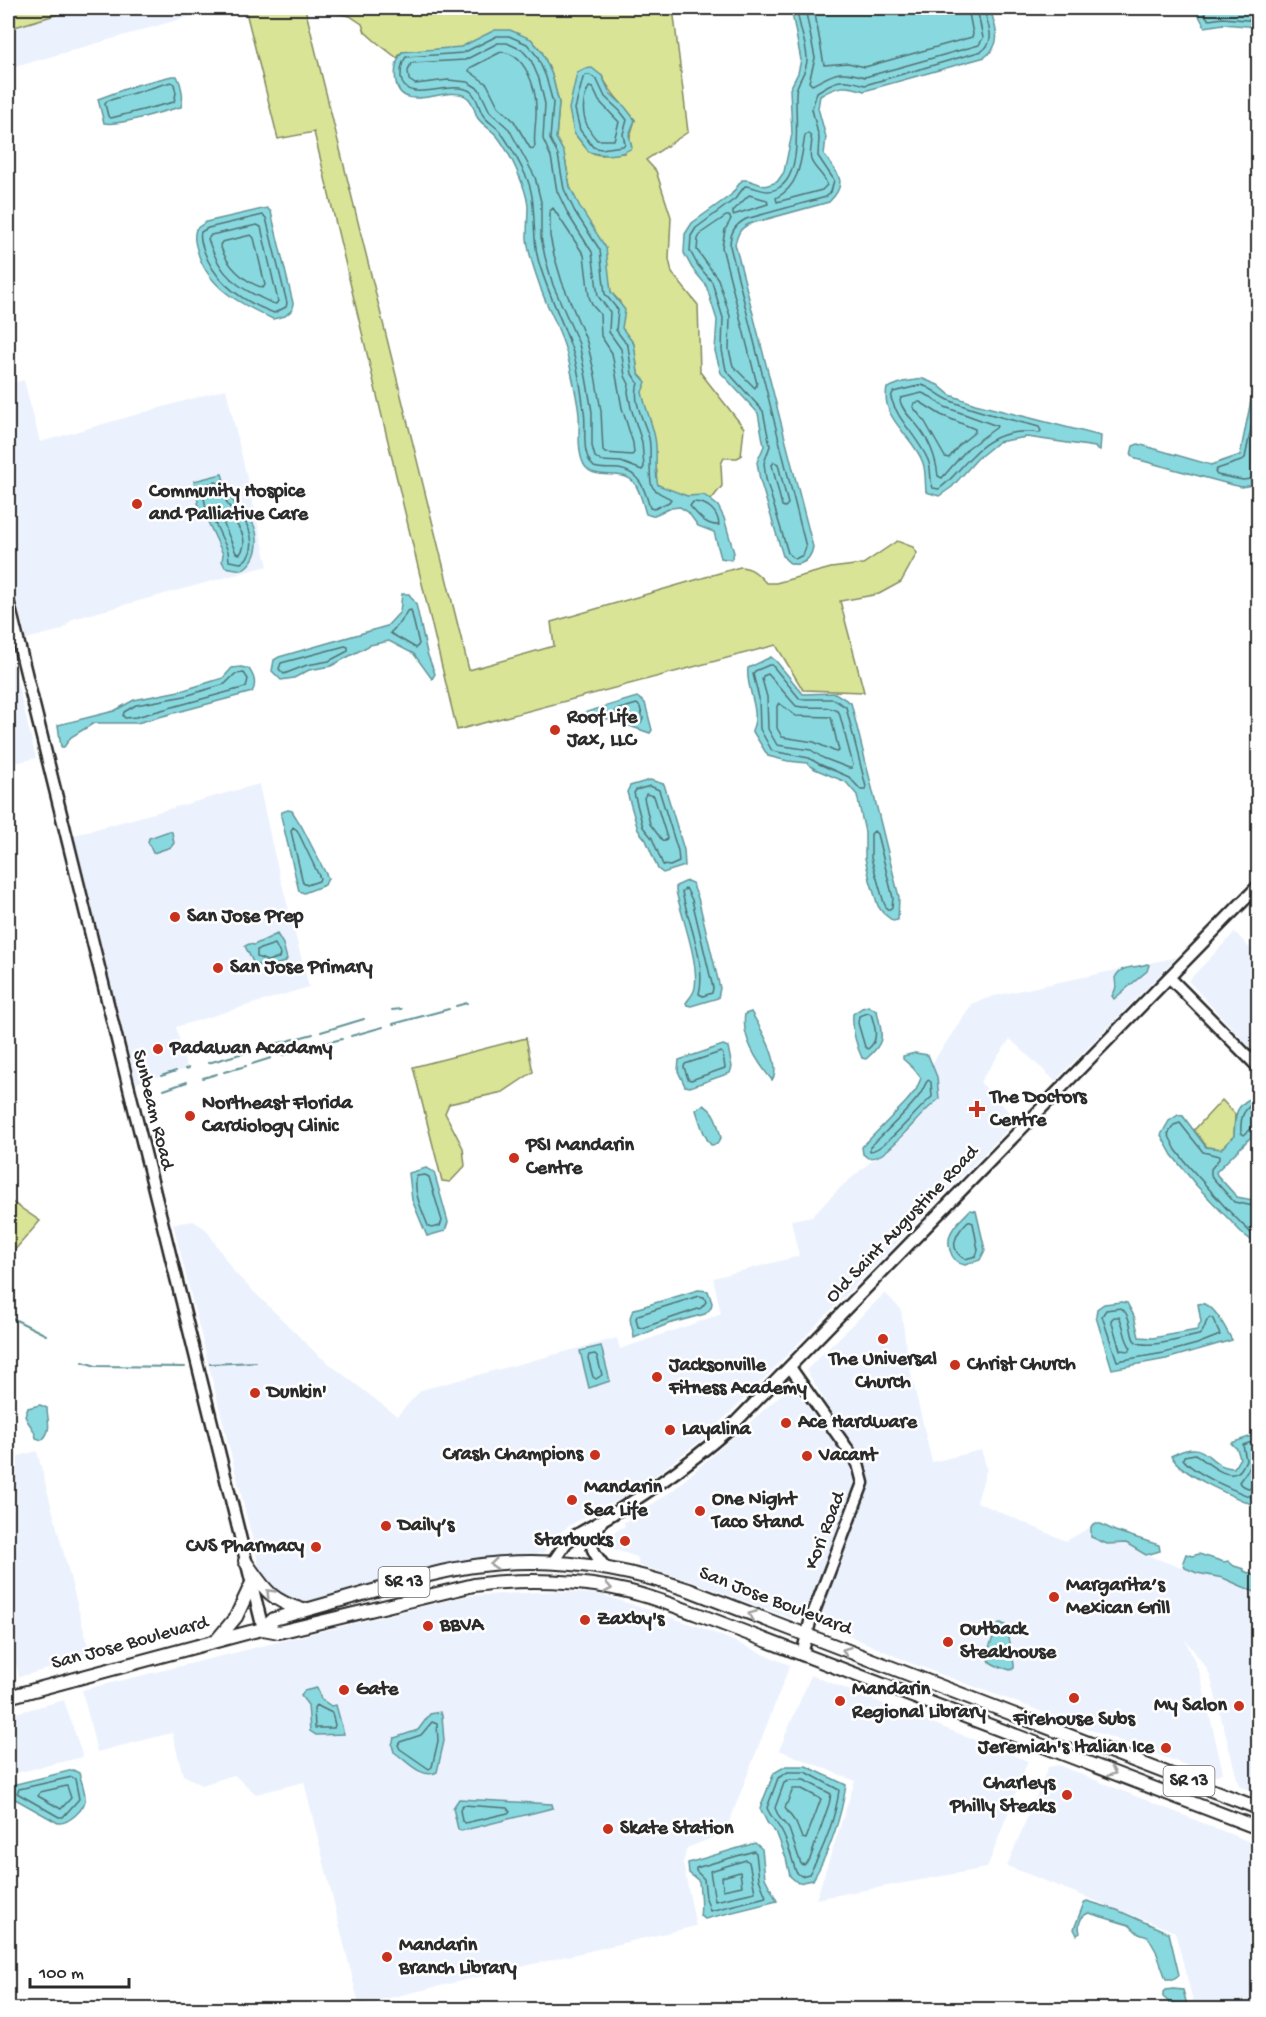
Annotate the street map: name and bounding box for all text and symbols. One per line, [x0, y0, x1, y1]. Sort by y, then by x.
place label: Community Hospice and Palliative Care [148, 481, 309, 527]
marker: Community Hospice and Palliative Care [130, 497, 144, 511]
place label: Roof Life Jax, LLC [566, 707, 638, 753]
marker: Roof Life Jax, LLC [548, 723, 562, 737]
place label: San Jose Prep [187, 906, 303, 929]
marker: San Jose Prep [168, 910, 182, 924]
place label: San Jose Primary [230, 957, 373, 980]
marker: San Jose Primary [211, 961, 225, 975]
place label: Padawan Acadamy [169, 1038, 333, 1061]
marker: Padawan Acadamy [151, 1042, 165, 1056]
street label: Sunbeam Road [126, 1048, 179, 1175]
place label: The Doctors Centre [988, 1087, 1088, 1133]
place label: Northeast Florida Cardiology Clinic [201, 1093, 353, 1139]
marker: The Doctors Centre [968, 1100, 986, 1118]
marker: Northeast Florida Cardiology Clinic [183, 1109, 197, 1123]
place label: PSI Mandarin Centre [525, 1135, 635, 1181]
street label: Old Saint Augustine Road [822, 1140, 986, 1309]
marker: PSI Mandarin Centre [507, 1151, 521, 1165]
marker: The Universal Church [876, 1332, 890, 1346]
place label: The Universal Church [827, 1349, 938, 1395]
place label: Christ Church [966, 1354, 1076, 1377]
place label: Jacksonville Fitness Academy [668, 1355, 807, 1401]
marker: Christ Church [948, 1358, 962, 1372]
marker: Jacksonville Fitness Academy [650, 1370, 664, 1384]
place label: Dunkin' [265, 1382, 327, 1405]
marker: Dunkin' [248, 1386, 262, 1400]
place label: Ace Hardware [797, 1412, 918, 1435]
marker: Ace Hardware [779, 1416, 793, 1430]
place label: Layalina [682, 1419, 752, 1442]
marker: Layalina [663, 1423, 677, 1437]
place label: Crash Champions [442, 1444, 585, 1467]
place label: Vacant [818, 1445, 879, 1468]
marker: Crash Champions [588, 1448, 602, 1462]
marker: Vacant [800, 1449, 814, 1463]
place label: Mandarin Sea Life [584, 1477, 663, 1523]
street label: Kori Road [801, 1487, 852, 1573]
place label: One Night Taco Stand [710, 1489, 805, 1535]
marker: Mandarin Sea Life [565, 1493, 579, 1507]
marker: One Night Taco Stand [693, 1504, 707, 1518]
place label: Daily’s [396, 1515, 456, 1538]
marker: Daily’s [379, 1519, 393, 1533]
place label: Starbucks [534, 1530, 615, 1553]
marker: Starbucks [618, 1534, 632, 1548]
place label: CVS Pharmacy [185, 1536, 304, 1559]
marker: CVS Pharmacy [309, 1540, 323, 1554]
one-way arrow [490, 1557, 499, 1570]
street label: San Jose Boulevard [696, 1562, 857, 1642]
road number: SR 13 [378, 1567, 430, 1597]
place label: Margarita’s Mexican Grill [1066, 1575, 1171, 1621]
one-way arrow [603, 1581, 612, 1593]
one-way arrow [266, 1589, 277, 1600]
marker: Margarita’s Mexican Grill [1047, 1590, 1061, 1604]
place label: Zaxby's [597, 1609, 666, 1632]
one-way arrow [747, 1609, 758, 1622]
street label: San Jose Boulevard [49, 1611, 213, 1676]
marker: Zaxby's [578, 1613, 592, 1627]
place label: BBVA [439, 1615, 486, 1638]
marker: BBVA [421, 1619, 435, 1633]
place label: Outback Steakhouse [960, 1619, 1057, 1665]
marker: Outback Steakhouse [941, 1635, 955, 1649]
one-way arrow [841, 1646, 852, 1658]
place label: Gate [356, 1679, 399, 1702]
place label: Mandarin Regional Library [851, 1679, 986, 1725]
marker: Gate [337, 1683, 351, 1697]
marker: Firehouse Subs [1067, 1691, 1081, 1705]
marker: Mandarin Regional Library [833, 1694, 847, 1708]
place label: My Salon [1154, 1695, 1227, 1718]
marker: My Salon [1232, 1699, 1246, 1713]
place label: Firehouse Subs [1012, 1709, 1136, 1732]
place label: Jeremiah's Italian Ice [977, 1737, 1155, 1760]
marker: Jeremiah's Italian Ice [1159, 1741, 1173, 1755]
one-way arrow [1106, 1765, 1117, 1778]
road number: SR 13 [1164, 1766, 1214, 1796]
place label: Charleys Philly Steaks [949, 1773, 1057, 1819]
marker: Charleys Philly Steaks [1060, 1788, 1074, 1802]
place label: Skate Station [620, 1818, 734, 1841]
marker: Skate Station [601, 1822, 615, 1836]
place label: Mandarin Branch Library [398, 1935, 517, 1981]
marker: Mandarin Branch Library [380, 1950, 394, 1964]
scale bar [30, 1951, 129, 1989]
text: 100 m [38, 1964, 84, 1985]

